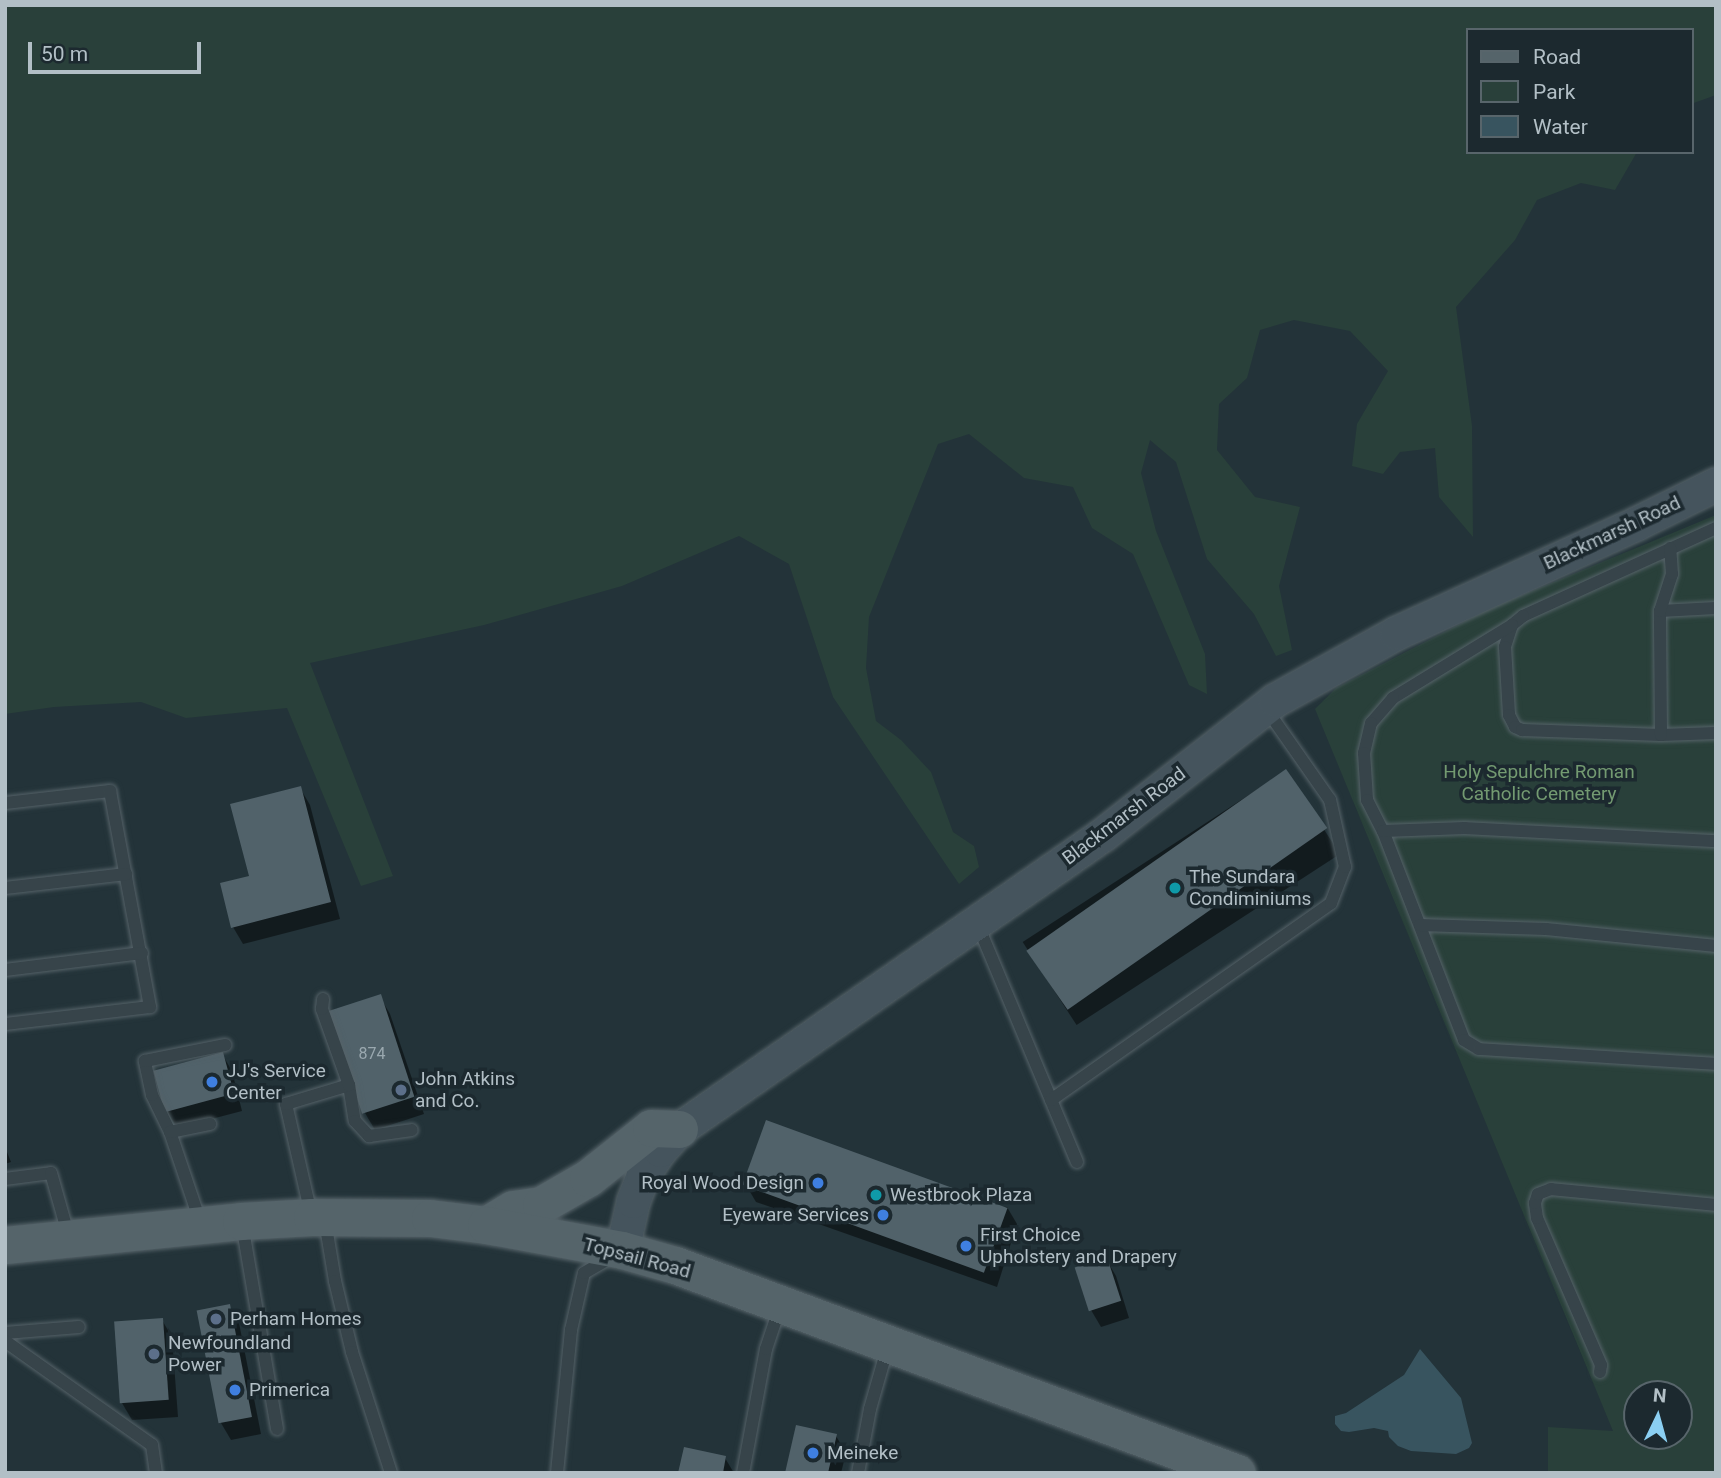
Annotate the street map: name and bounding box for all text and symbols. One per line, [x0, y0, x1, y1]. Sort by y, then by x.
scale bar [32, 28, 205, 72]
legend [1466, 28, 1693, 154]
text: 50 m [41, 42, 88, 66]
text: Road [1533, 45, 1581, 69]
text: Park [1533, 80, 1575, 104]
text: Water [1533, 115, 1588, 139]
street label: Blackmarsh Road [1540, 491, 1684, 575]
park label: Holy Sepulchre Roman Catholic Cemetery [1443, 761, 1635, 805]
street label: Blackmarsh Road [1058, 762, 1190, 870]
place label: The Sundara Condiminiums [1189, 866, 1311, 910]
marker: The Sundara Condiminiums [1167, 880, 1183, 896]
house number: 874 [359, 1044, 385, 1064]
place label: JJ's Service Center [226, 1060, 326, 1104]
place label: John Atkins and Co. [415, 1068, 515, 1112]
marker: JJ's Service Center [204, 1074, 220, 1090]
marker: John Atkins and Co. [393, 1082, 409, 1098]
place label: Royal Wood Design [641, 1172, 804, 1194]
marker: Royal Wood Design [810, 1175, 826, 1191]
place label: Westbrook Plaza [890, 1184, 1032, 1206]
marker: Westbrook Plaza [868, 1187, 884, 1203]
place label: Eyeware Services [722, 1204, 869, 1226]
marker: Eyeware Services [875, 1207, 891, 1223]
place label: First Choice Upholstery and Drapery [980, 1224, 1177, 1268]
street label: Topsail Road [581, 1233, 693, 1283]
marker: First Choice Upholstery and Drapery [958, 1238, 974, 1254]
place label: Perham Homes [230, 1308, 361, 1330]
marker: Perham Homes [208, 1311, 224, 1327]
place label: Newfoundland Power [168, 1332, 291, 1376]
marker: Newfoundland Power [146, 1346, 162, 1362]
place label: Primerica [249, 1379, 330, 1401]
north arrow [1623, 1380, 1693, 1450]
marker: Primerica [227, 1382, 243, 1398]
text: N [1652, 1384, 1667, 1408]
place label: Meineke [827, 1442, 898, 1464]
marker: Meineke [805, 1445, 821, 1461]

